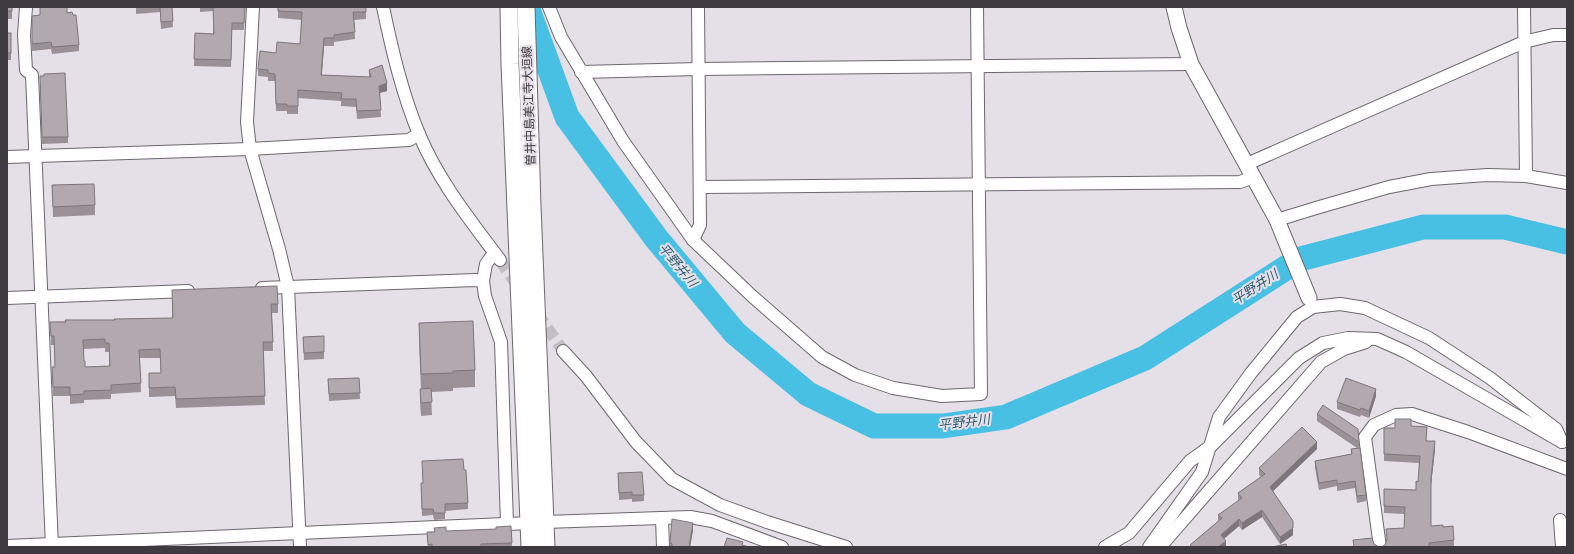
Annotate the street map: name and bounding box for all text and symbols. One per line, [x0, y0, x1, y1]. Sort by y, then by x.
street label: 曽井中島美江寺大垣線 [520, 46, 538, 166]
water label: 平野井川 [656, 240, 702, 291]
water label: 平野井川 [1229, 265, 1283, 307]
water label: 平野井川 [937, 411, 993, 433]

